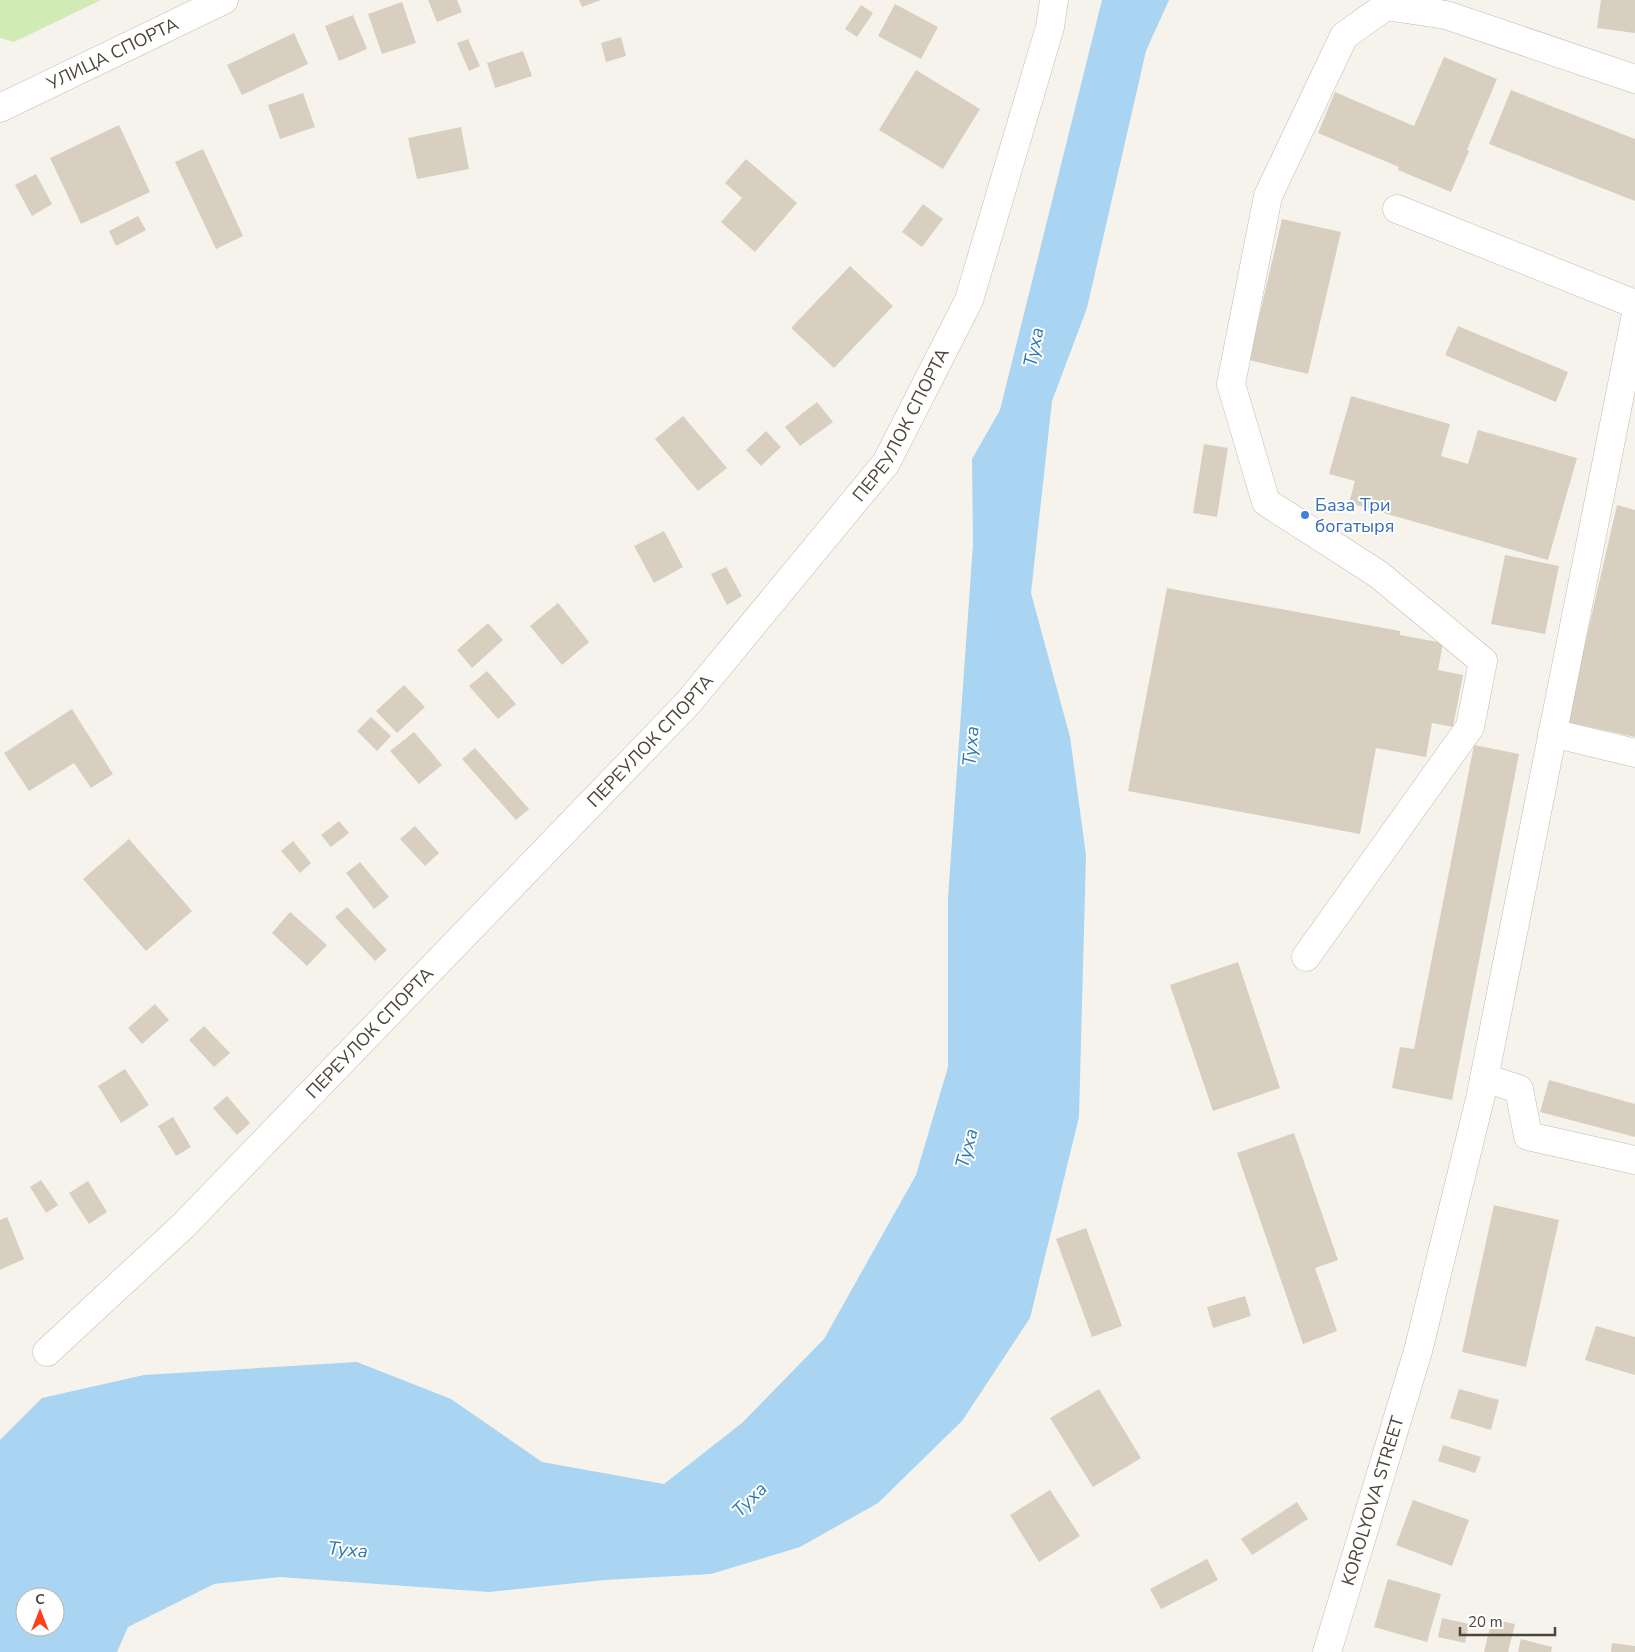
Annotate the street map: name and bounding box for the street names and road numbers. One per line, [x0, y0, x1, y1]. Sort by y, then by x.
street label: УЛИЦА СПОРТА [42, 12, 182, 96]
street label: ПЕРЕУЛОК СПОРТА [847, 344, 955, 507]
street label: ПЕРЕУЛОК СПОРТА [582, 669, 719, 812]
street label: ПЕРЕУЛОК СПОРТА [301, 962, 439, 1104]
street label: KOROLYOVA STREET [1336, 1413, 1410, 1588]

